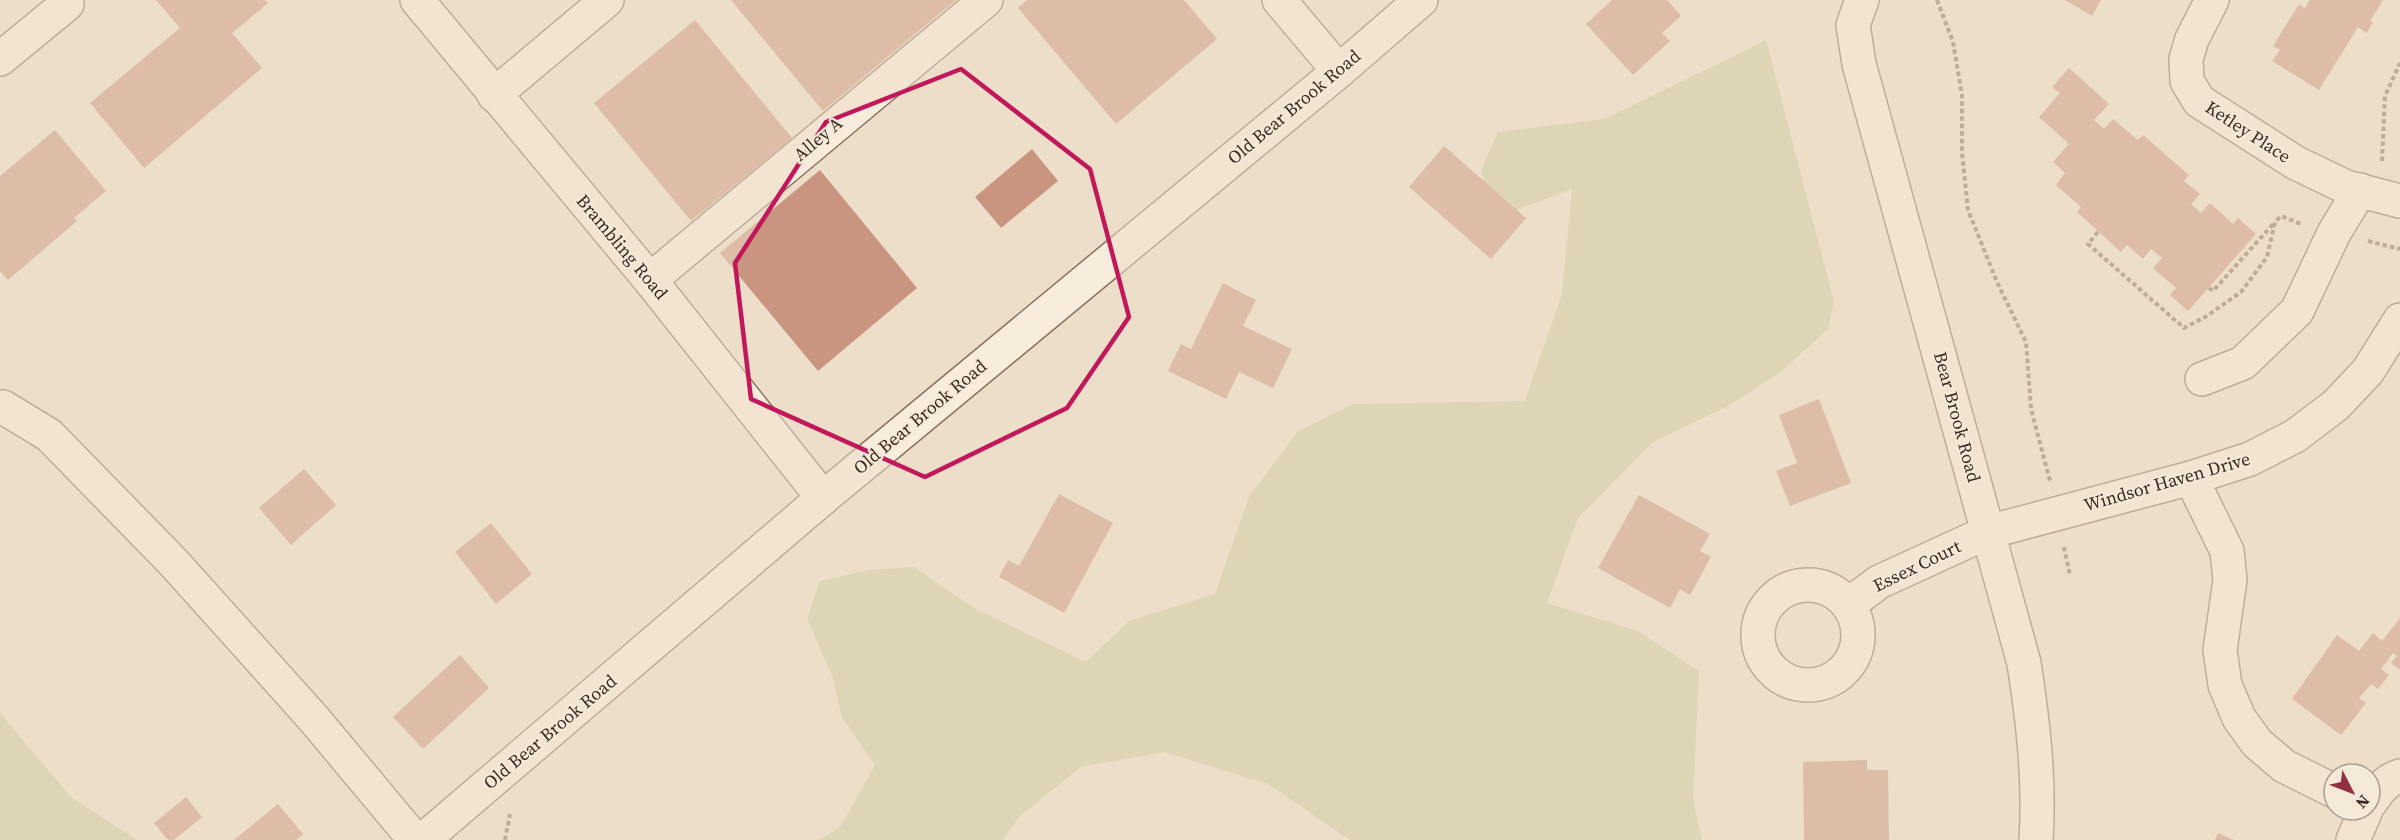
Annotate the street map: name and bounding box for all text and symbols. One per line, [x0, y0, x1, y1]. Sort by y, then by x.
street label: Old Bear Brook Road [1222, 43, 1366, 170]
street label: Ketley Place [2201, 95, 2296, 169]
street label: Alley A [788, 111, 848, 167]
street label: Brambling Road [571, 189, 674, 305]
street label: Bear Brook Road [1928, 349, 1987, 485]
street label: Old Bear Brook Road [848, 353, 992, 480]
street label: Windsor Haven Drive [2081, 446, 2253, 517]
street label: Essex Court [1869, 533, 1965, 598]
street label: Old Bear Brook Road [478, 668, 622, 795]
north arrow [2322, 762, 2382, 822]
text: N [2351, 790, 2375, 814]

